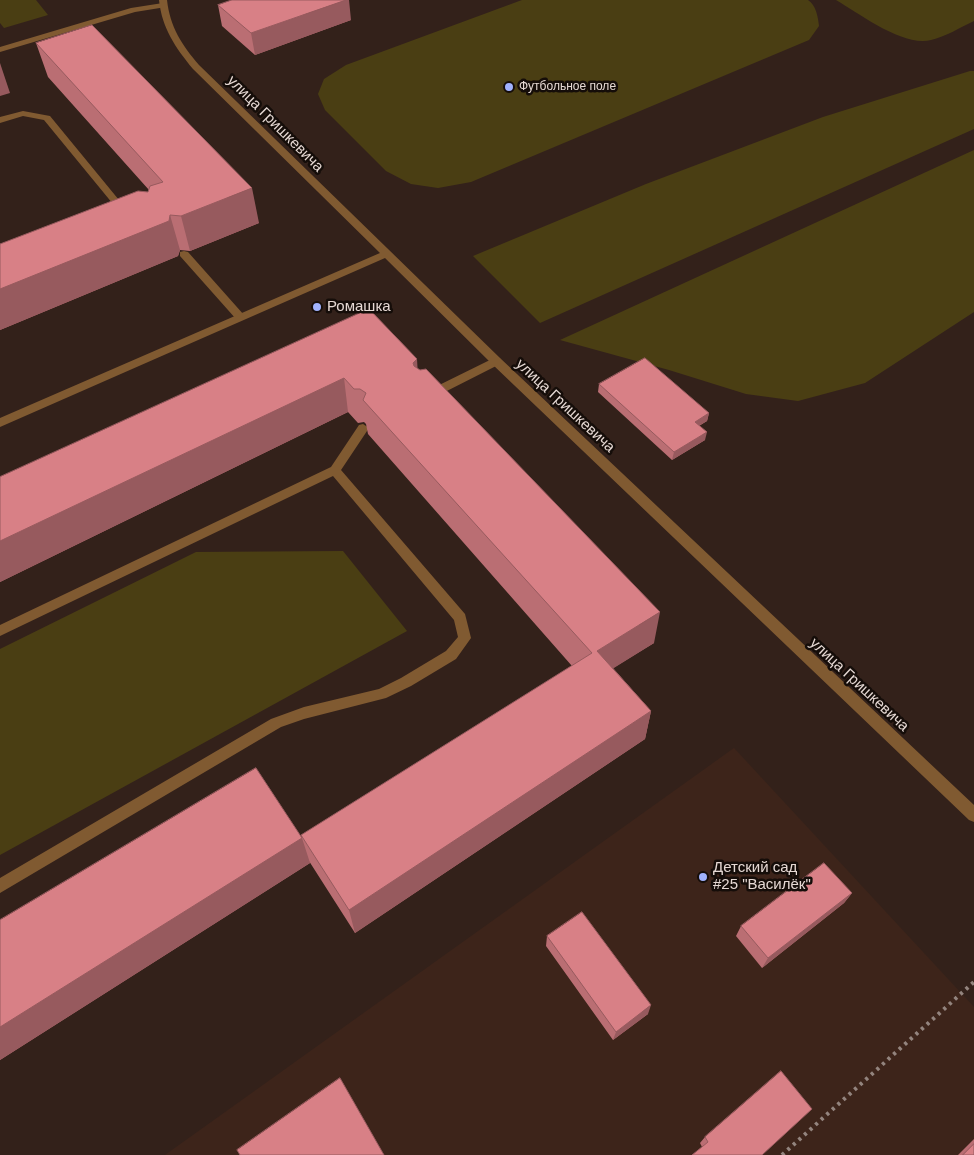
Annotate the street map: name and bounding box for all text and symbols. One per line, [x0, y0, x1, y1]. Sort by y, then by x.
street label: улица Гришкевича [223, 72, 327, 176]
place label: Футбольное поле [519, 80, 616, 94]
marker: Футбольное поле [503, 81, 515, 93]
place label: Ромашка [327, 298, 391, 316]
marker: Ромашка [311, 301, 323, 313]
street label: улица Гришкевича [512, 355, 618, 457]
street label: улица Гришкевича [806, 634, 912, 736]
place label: Детский сад #25 "Василёк" [713, 859, 811, 894]
marker: Детский сад #25 "Василёк" [697, 871, 709, 883]

